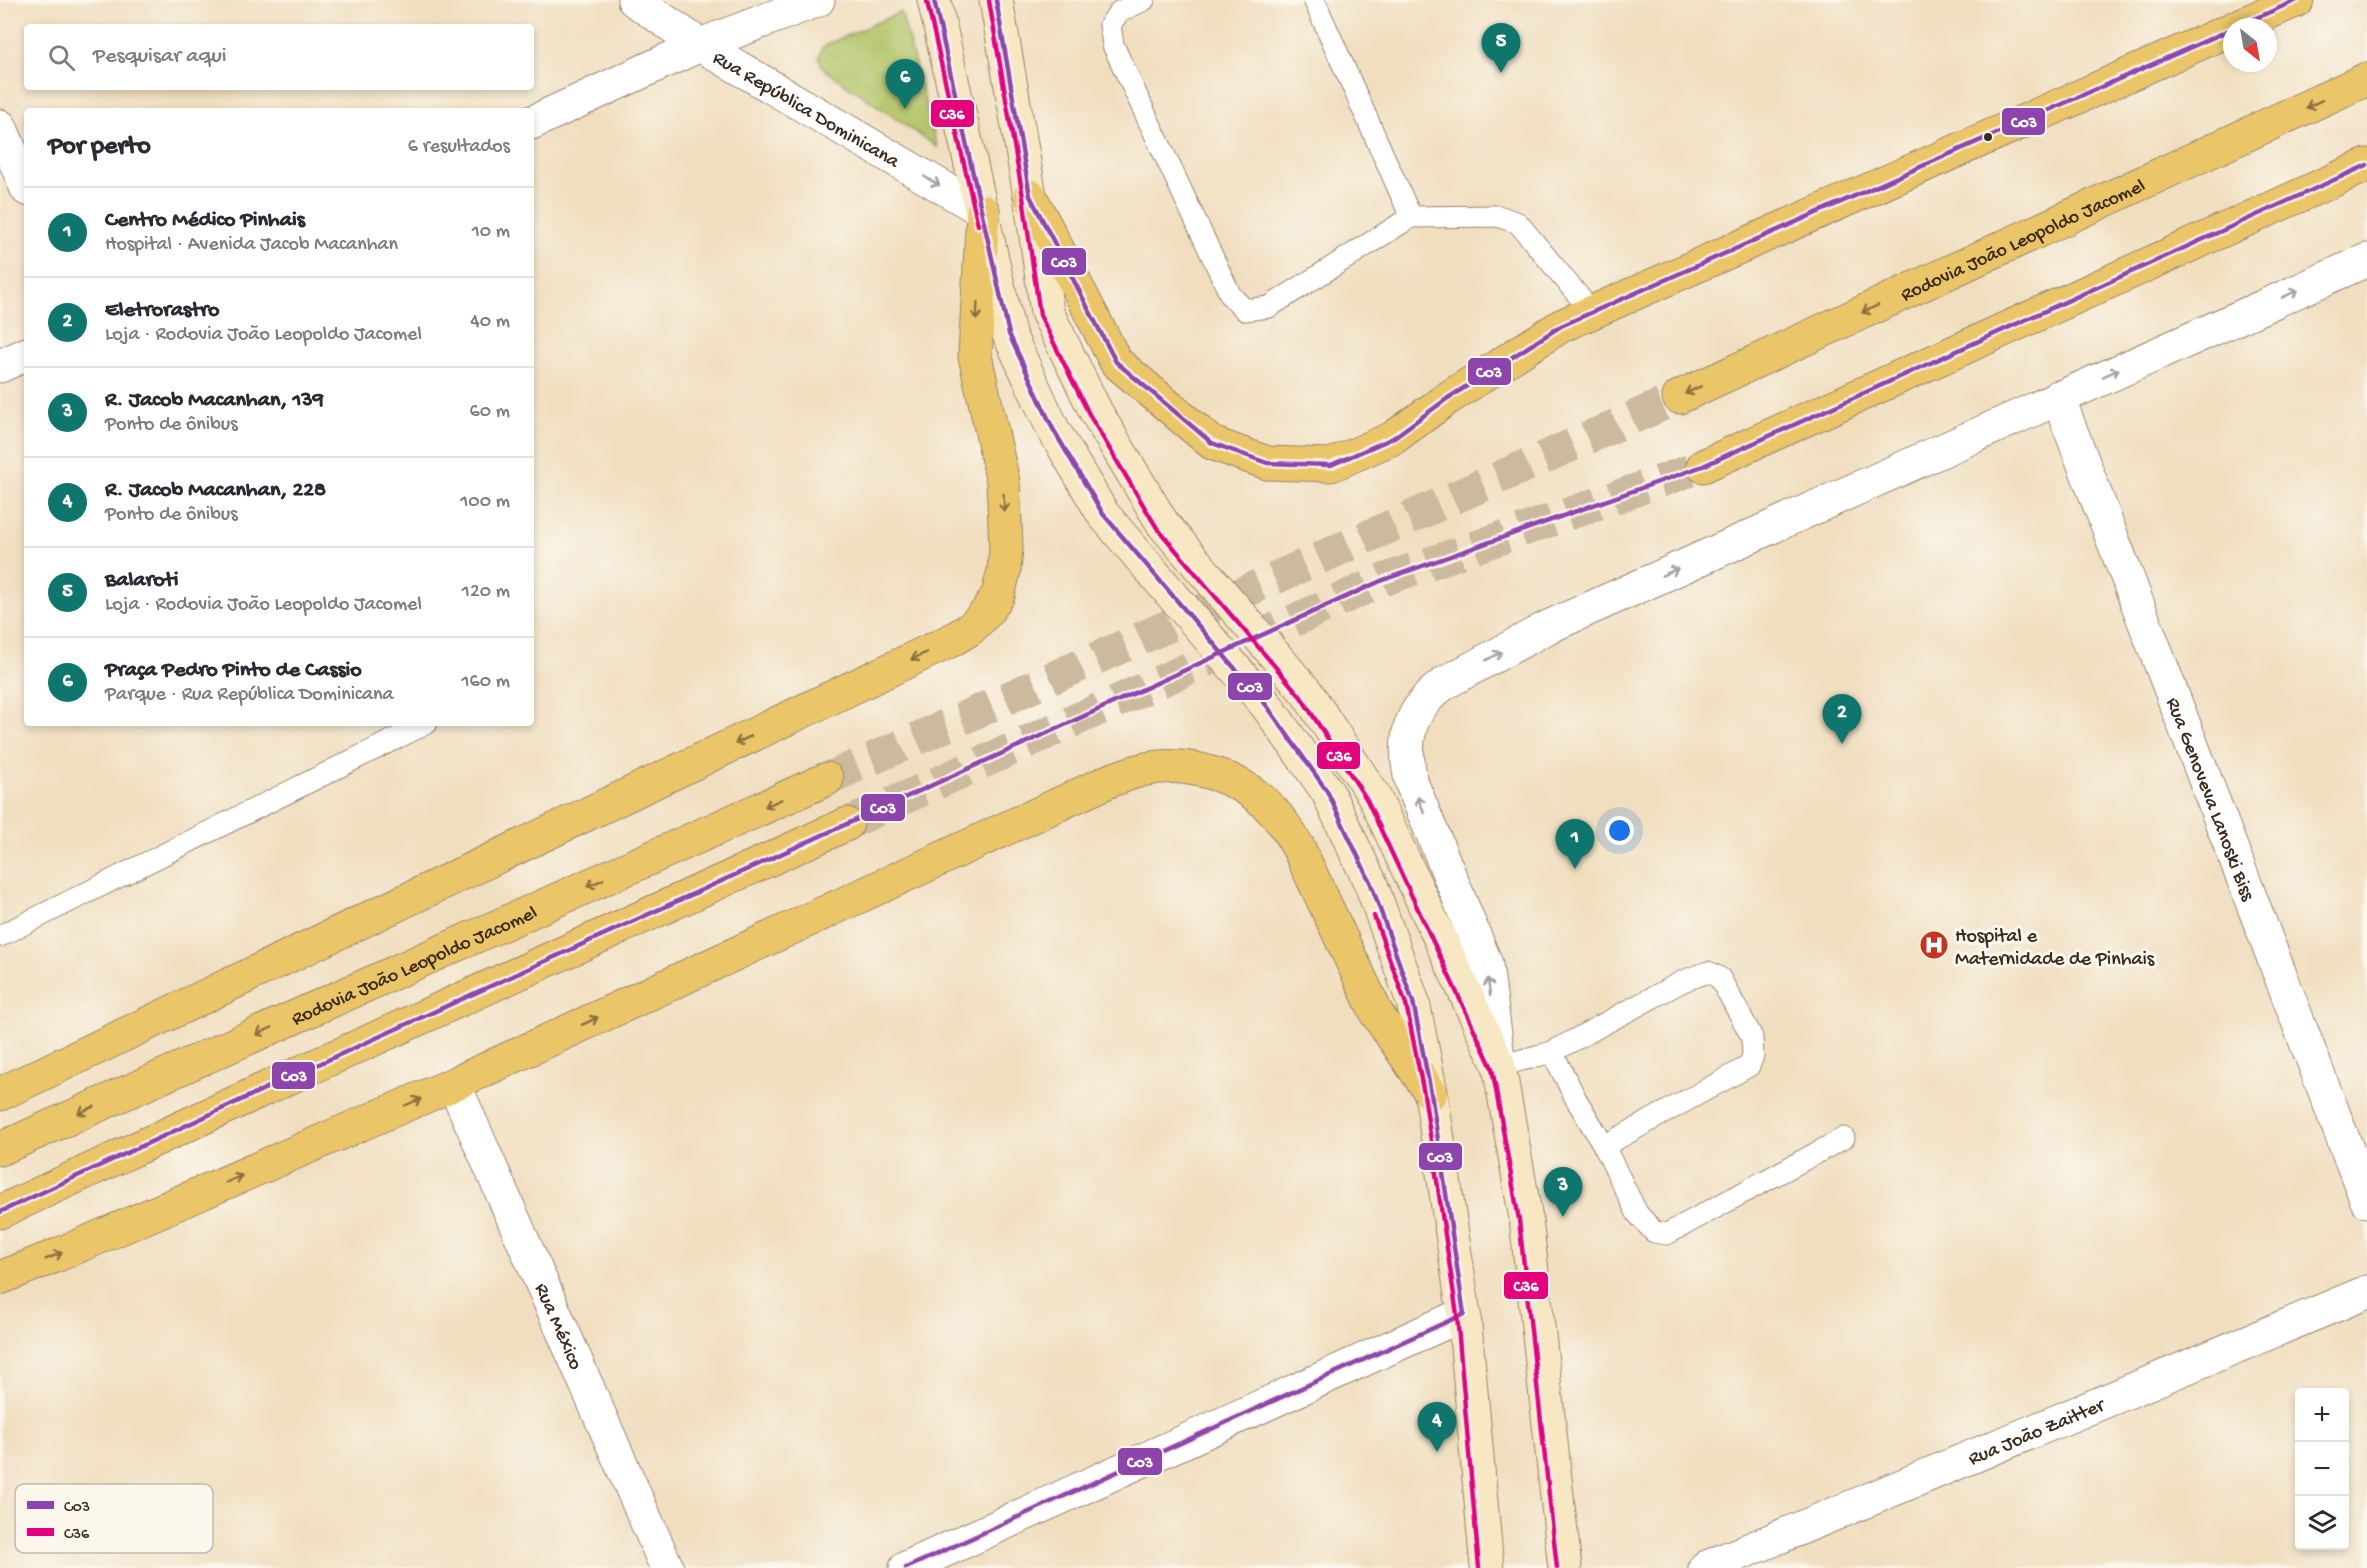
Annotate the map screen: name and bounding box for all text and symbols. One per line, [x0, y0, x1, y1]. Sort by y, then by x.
north arrow [2223, 18, 2277, 72]
pin: 5 [1482, 23, 1520, 73]
search box [24, 24, 534, 90]
icon: search [45, 41, 78, 74]
text: Pesquisar aqui [93, 44, 227, 70]
street label: Rua República Dominicana [708, 47, 903, 175]
pin: 6 [886, 60, 924, 109]
line badge: C36 [930, 99, 975, 128]
one-way arrow [2305, 99, 2323, 110]
text: C36 [938, 107, 965, 126]
line badge: C03 [2001, 107, 2046, 136]
text: C03 [2010, 115, 2037, 134]
unlabelled marker [1982, 131, 1994, 143]
text: Por perto [48, 132, 151, 163]
text: 6 resultados [408, 136, 510, 159]
one-way arrow [923, 175, 940, 187]
street label: Rodovia João Leopoldo Jacomel [1898, 175, 2149, 308]
text: Centro Médico Pinhais [105, 208, 305, 234]
text: 1 [63, 221, 72, 244]
text: 10 m [472, 221, 510, 244]
text: Hospital · Avenida Jacob Macanhan [105, 234, 398, 257]
line badge: C03 [1041, 247, 1087, 276]
text: C03 [1050, 255, 1077, 274]
one-way arrow [2280, 288, 2298, 300]
text: Eletrorastro [105, 298, 219, 324]
one-way arrow [971, 300, 982, 320]
one-way arrow [1861, 303, 1879, 315]
text: 2 [63, 311, 72, 334]
text: 40 m [470, 311, 510, 334]
text: Loja · Rodovia João Leopoldo Jacomel [105, 324, 422, 347]
line badge: C03 [1467, 357, 1512, 386]
text: C03 [1475, 365, 1502, 384]
one-way arrow [2102, 367, 2120, 379]
one-way arrow [1684, 385, 1702, 397]
text: R. Jacob Macanhan, 139 [105, 388, 324, 414]
text: 3 [62, 401, 73, 424]
text: 60 m [470, 401, 510, 424]
text: Ponto de ônibus [105, 414, 238, 437]
text: R. Jacob Macanhan, 228 [105, 478, 326, 504]
text: 4 [63, 491, 72, 514]
text: 100 m [460, 491, 510, 514]
one-way arrow [998, 492, 1009, 512]
text: Ponto de ônibus [105, 504, 238, 527]
one-way arrow [1660, 566, 1679, 577]
text: Balaroti [105, 568, 178, 594]
text: 5 [62, 581, 73, 604]
text: 120 m [462, 581, 510, 604]
text: Loja · Rodovia João Leopoldo Jacomel [105, 594, 422, 617]
one-way arrow [1485, 650, 1502, 662]
one-way arrow [911, 651, 929, 663]
text: Praça Pedro Pinto de Cassio [105, 658, 362, 684]
text: 6 [62, 671, 73, 694]
text: 160 m [461, 671, 510, 694]
line badge: C03 [1227, 672, 1273, 701]
text: C03 [1236, 680, 1263, 699]
text: Parque · Rua República Dominicana [105, 684, 394, 707]
pin: 2 [1822, 694, 1862, 744]
street label: Rua Genoveva Lanoski Biss [2160, 695, 2259, 905]
one-way arrow [735, 734, 753, 746]
line badge: C36 [1316, 741, 1361, 770]
text: C36 [1325, 749, 1352, 768]
line badge: C03 [860, 793, 906, 822]
one-way arrow [1415, 797, 1426, 815]
one-way arrow [765, 798, 783, 809]
text: C03 [869, 801, 896, 820]
your location [1605, 816, 1634, 845]
pin: 1 [1556, 820, 1594, 869]
one-way arrow [587, 877, 605, 889]
street label: Rodovia João Leopoldo Jacomel [289, 902, 541, 1032]
place label: Hospital e Maternidade de Pinhais [1955, 926, 2155, 972]
hospital icon: Hospital e Maternidade de Pinhais [1918, 929, 1950, 961]
one-way arrow [1484, 978, 1495, 998]
one-way arrow [581, 1015, 599, 1027]
one-way arrow [255, 1025, 273, 1037]
line badge: C03 [271, 1061, 316, 1090]
text: C03 [280, 1069, 307, 1088]
one-way arrow [403, 1096, 421, 1107]
one-way arrow [77, 1105, 95, 1117]
line badge: C03 [1418, 1142, 1463, 1171]
text: C03 [1426, 1150, 1453, 1169]
pin: 3 [1544, 1168, 1582, 1217]
one-way arrow [224, 1173, 242, 1185]
one-way arrow [45, 1250, 63, 1261]
line badge: C36 [1503, 1271, 1549, 1300]
text: C36 [1512, 1279, 1539, 1298]
street label: Rua México [528, 1280, 586, 1374]
map controls [2295, 1388, 2349, 1550]
button: + [2295, 1388, 2349, 1442]
street label: Rua João Zaitter [1965, 1394, 2110, 1472]
pin: 4 [1418, 1402, 1456, 1452]
button: − [2295, 1442, 2349, 1496]
line badge: C03 [1117, 1447, 1163, 1476]
text: C03 [1126, 1455, 1153, 1474]
legend [15, 1484, 213, 1553]
button: layers [2295, 1496, 2349, 1550]
text: C03 [64, 1499, 90, 1518]
text: C36 [64, 1526, 90, 1545]

